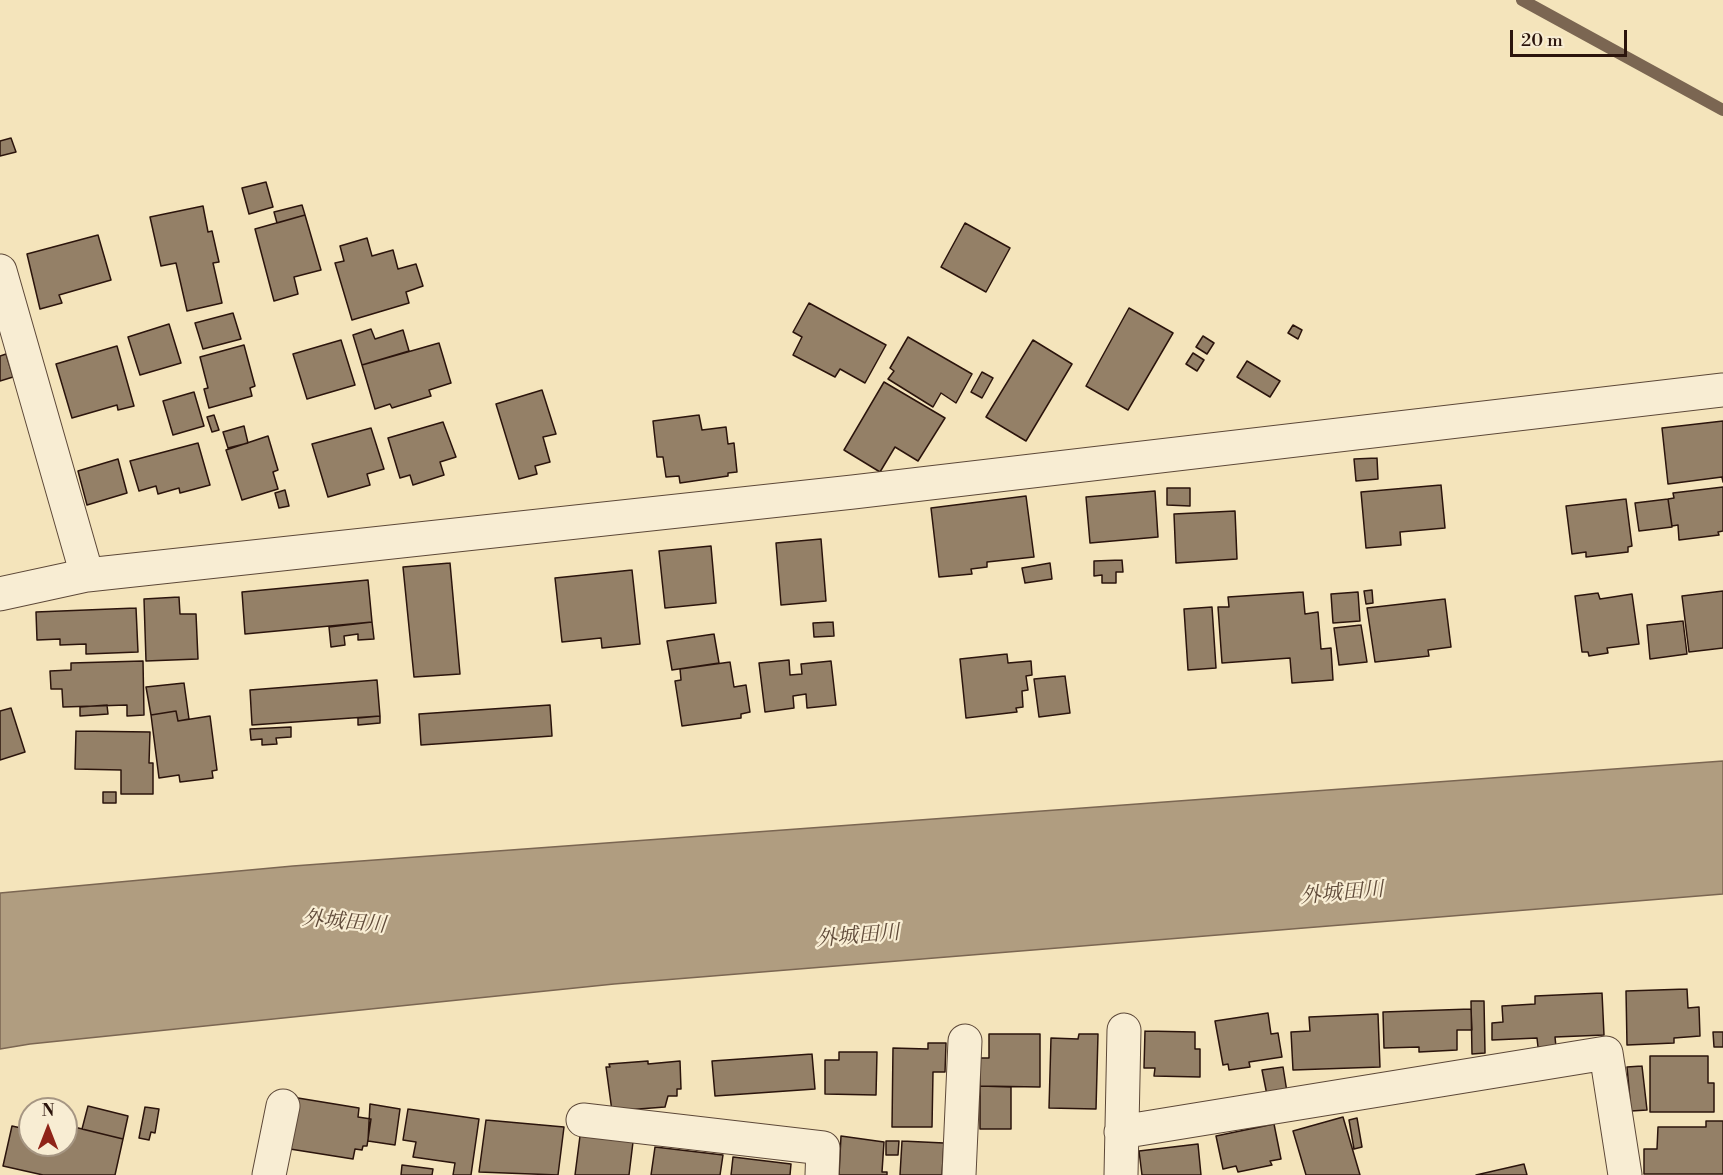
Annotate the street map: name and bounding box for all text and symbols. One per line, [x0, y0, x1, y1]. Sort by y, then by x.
scale bar [1513, 18, 1630, 56]
text: 20 m [1521, 29, 1563, 52]
water label: 外城田川 [1299, 878, 1385, 910]
water label: 外城田川 [301, 907, 387, 939]
water label: 外城田川 [815, 921, 901, 953]
north arrow [18, 1097, 78, 1157]
text: N [42, 1101, 54, 1121]

